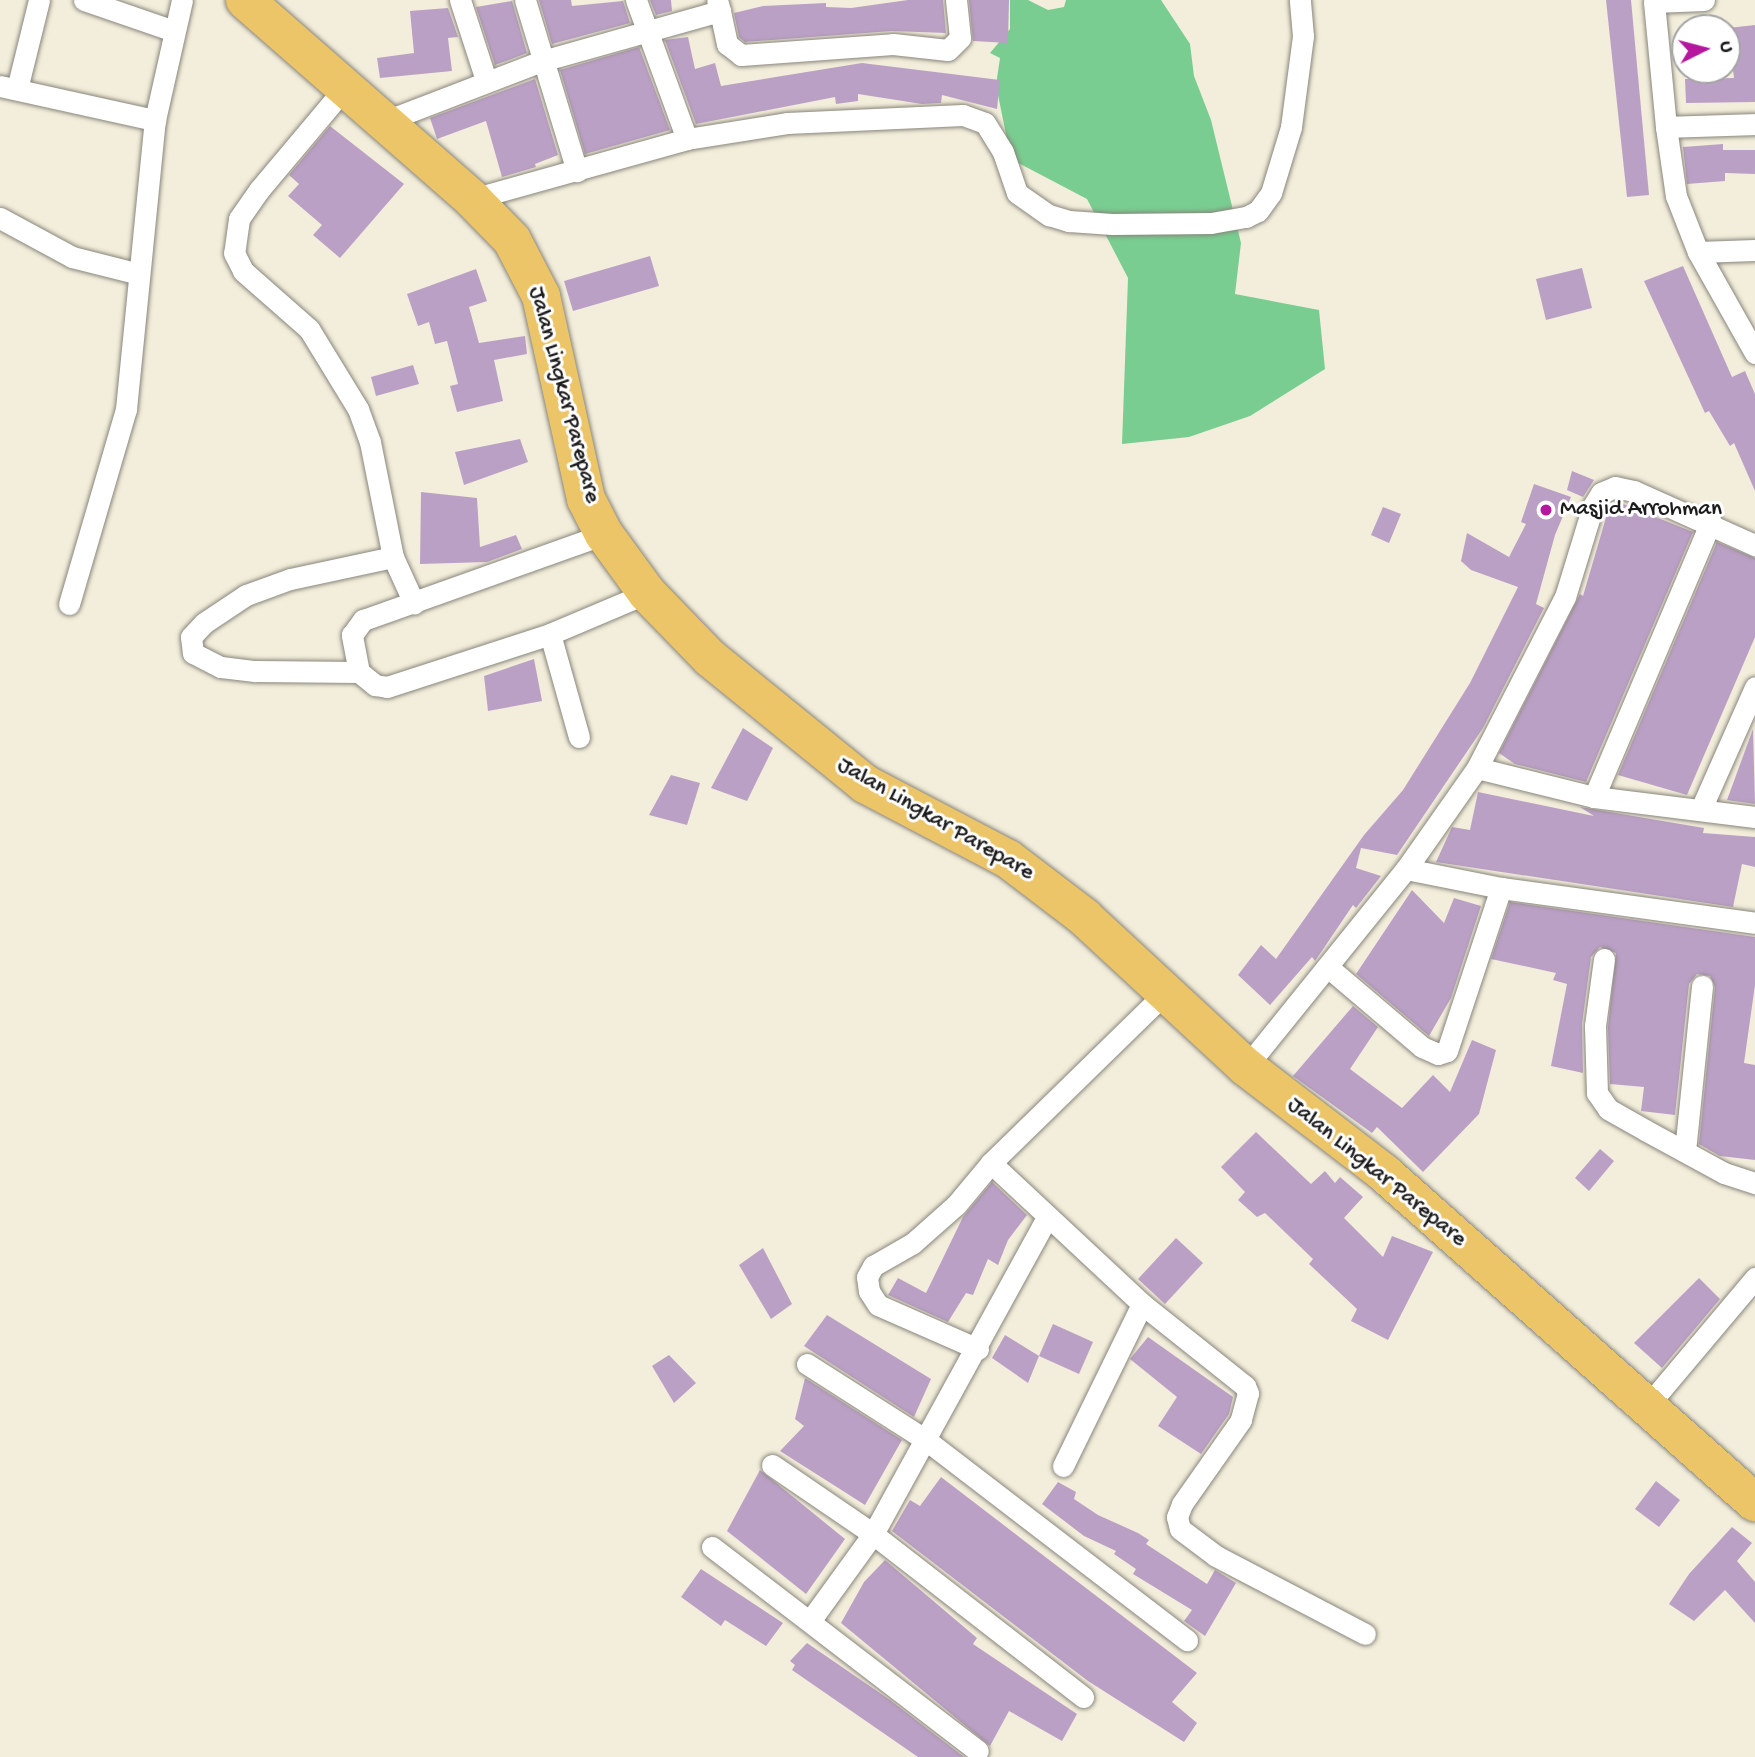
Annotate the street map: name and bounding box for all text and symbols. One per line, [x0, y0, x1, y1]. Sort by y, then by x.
north arrow [1671, 14, 1741, 84]
text: U [1713, 40, 1737, 54]
street label: Jalan Lingkar Parepare [521, 284, 605, 506]
place label: Masjid Arrohman [1560, 496, 1722, 524]
marker: Masjid Arrohman [1538, 502, 1554, 518]
street label: Jalan Lingkar Parepare [832, 752, 1038, 888]
street label: Jalan Lingkar Parepare [1281, 1092, 1471, 1254]

